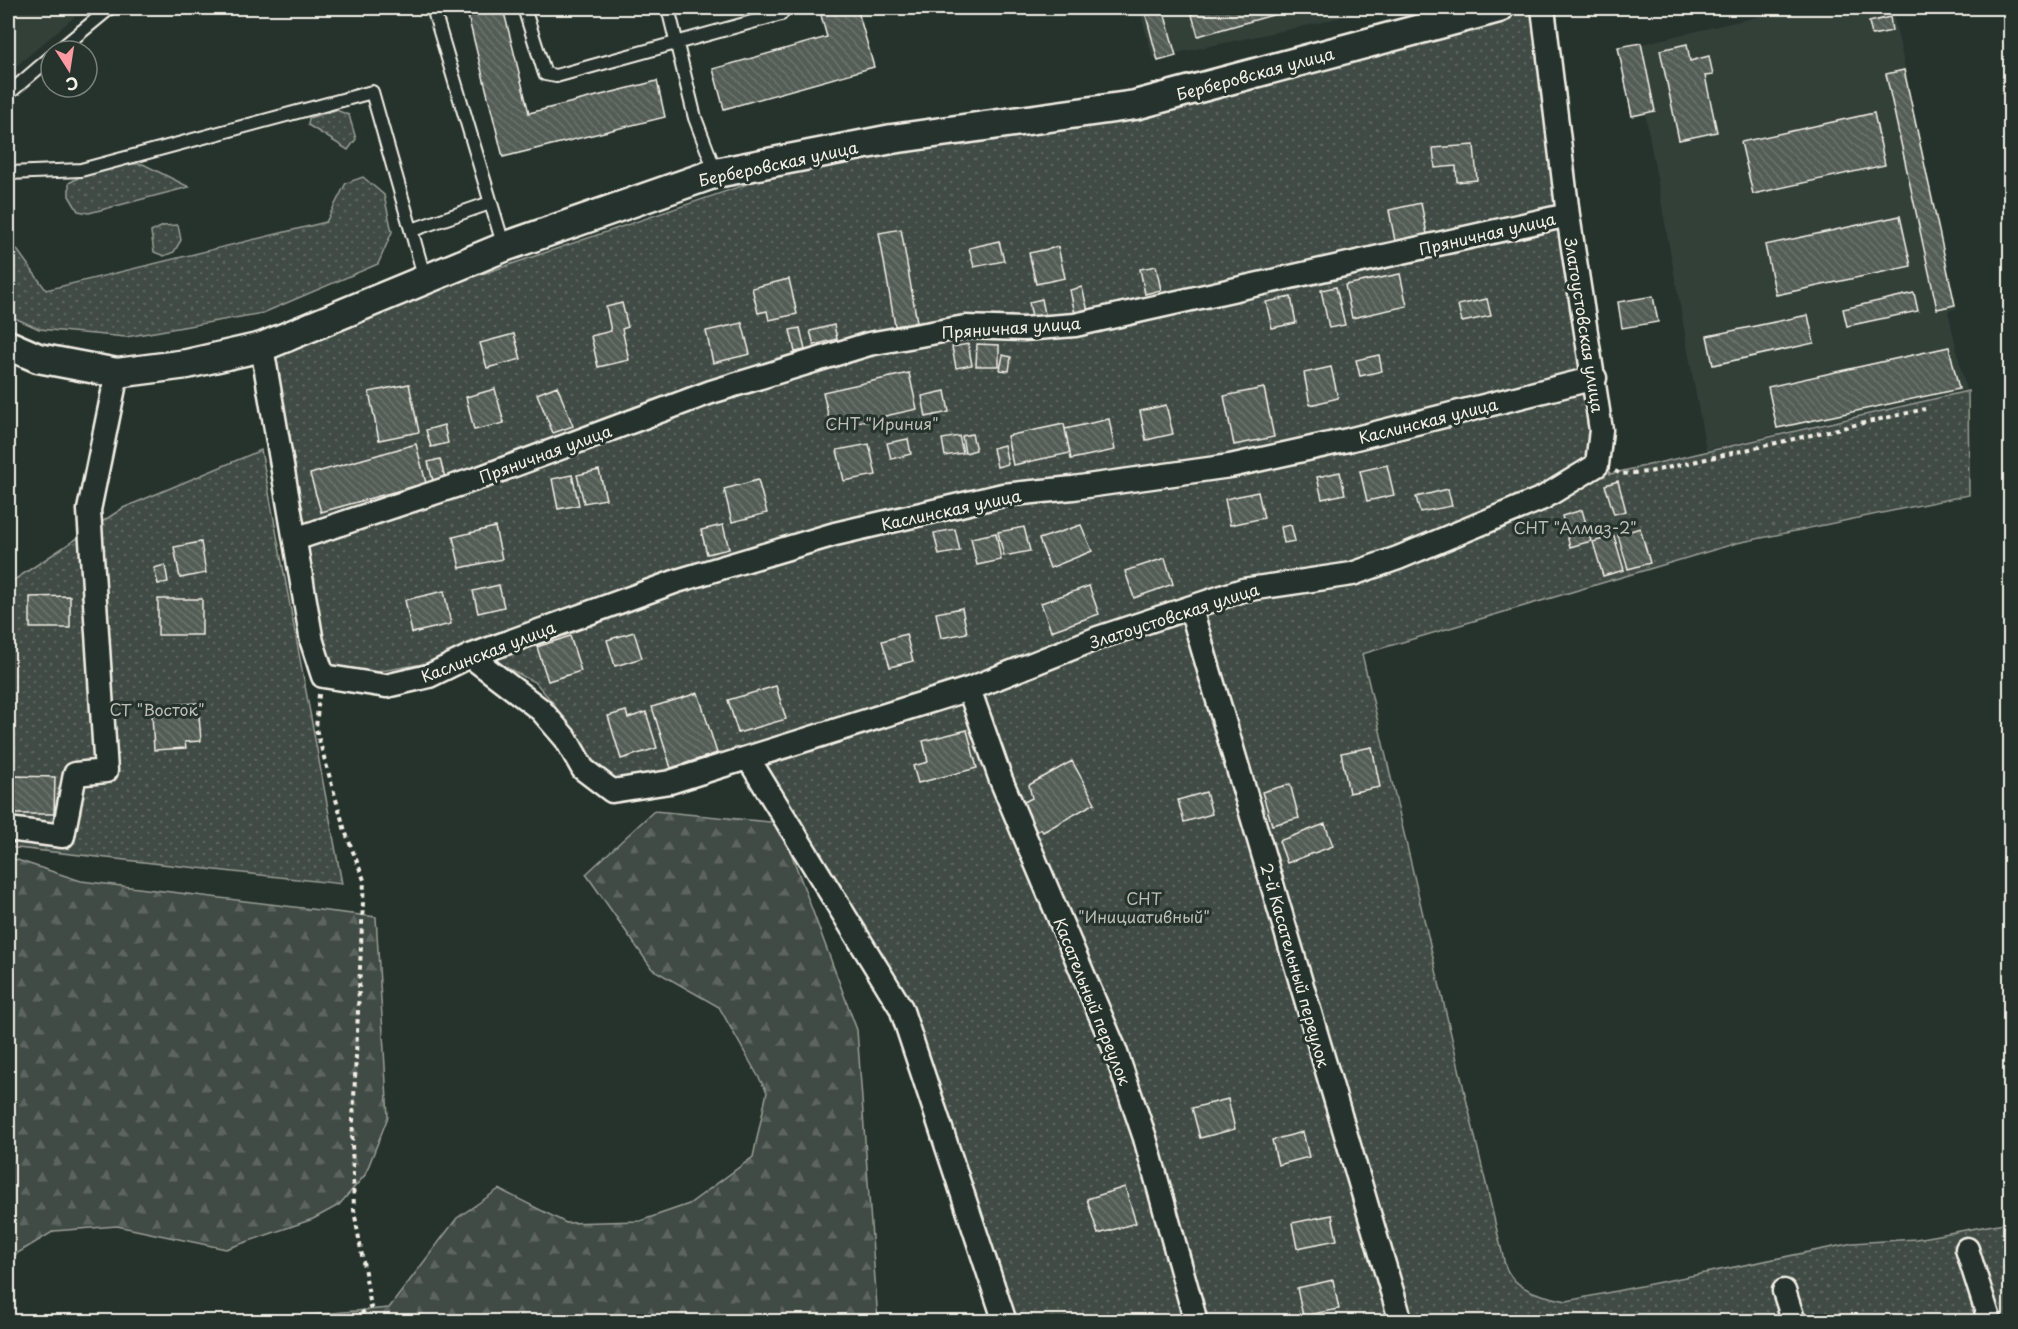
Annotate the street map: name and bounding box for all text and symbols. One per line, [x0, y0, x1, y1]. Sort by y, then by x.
north arrow [39, 39, 99, 99]
street label: Берберовская улица [1174, 40, 1336, 106]
text: С [64, 72, 81, 98]
street label: Берберовская улица [696, 134, 860, 192]
street label: Пряничная улица [1416, 206, 1558, 260]
street label: Златоустовская улица [1559, 235, 1611, 414]
street label: Пряничная улица [941, 310, 1081, 344]
street label: Каслинская улица [1356, 391, 1500, 449]
park label: СНТ "Ириния" [825, 411, 939, 435]
street label: Пряничная улица [475, 418, 615, 488]
street label: Каслинская улица [879, 482, 1023, 536]
park label: СНТ "Алмаз-2" [1514, 515, 1637, 539]
street label: Златоустовская улица [1085, 576, 1262, 654]
street label: Каслинская улица [417, 614, 559, 688]
park label: СТ "Восток" [109, 697, 205, 721]
street label: 2-й Касательный переулок [1255, 860, 1337, 1070]
park label: СНТ "Инициативный" [1078, 886, 1210, 928]
street label: Касательный переулок [1048, 914, 1138, 1089]

